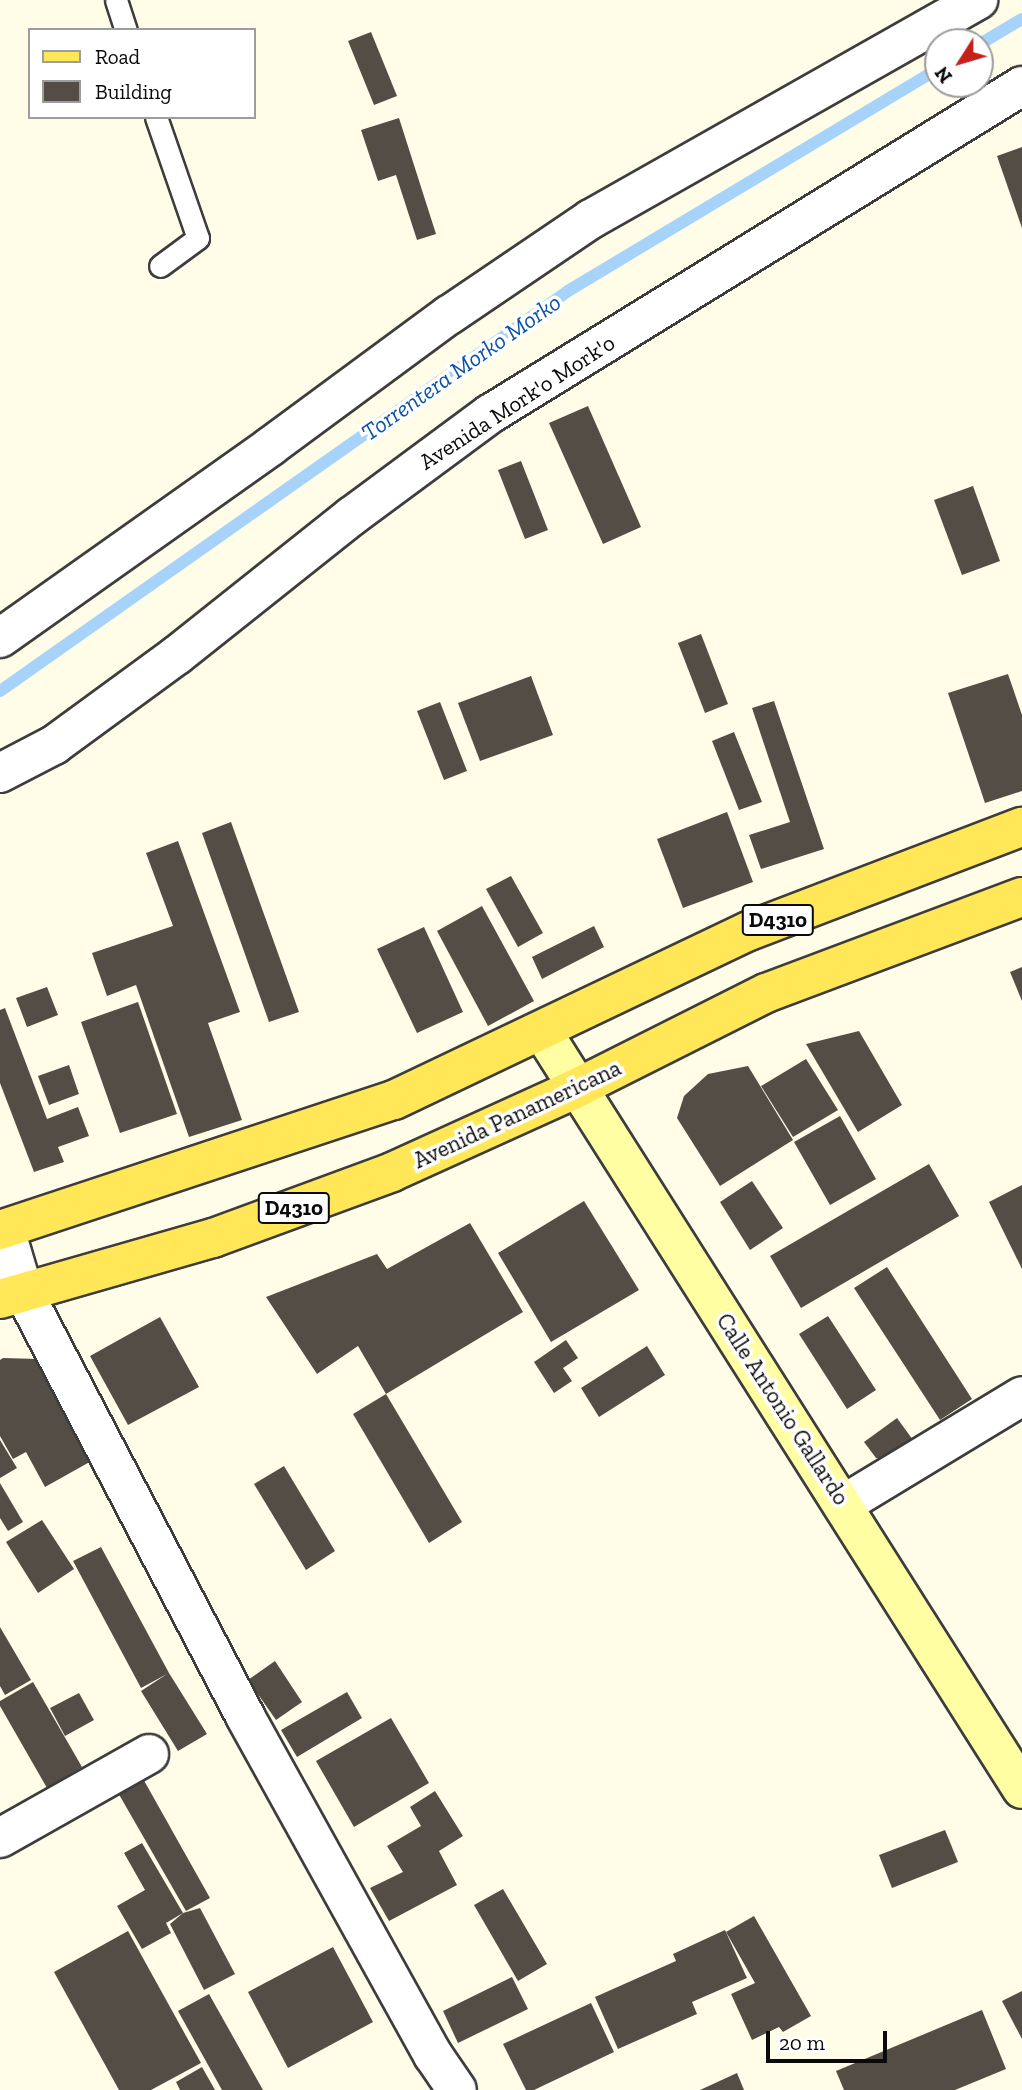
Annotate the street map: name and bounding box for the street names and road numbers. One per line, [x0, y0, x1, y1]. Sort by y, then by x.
street label: Avenida Mork'o Mork'o [414, 328, 620, 476]
road number: D4310 [741, 902, 815, 937]
street label: Avenida Panamericana [409, 1054, 625, 1174]
road number: D4310 [257, 1190, 331, 1226]
street label: Calle Antonio Gallardo [711, 1308, 855, 1510]

